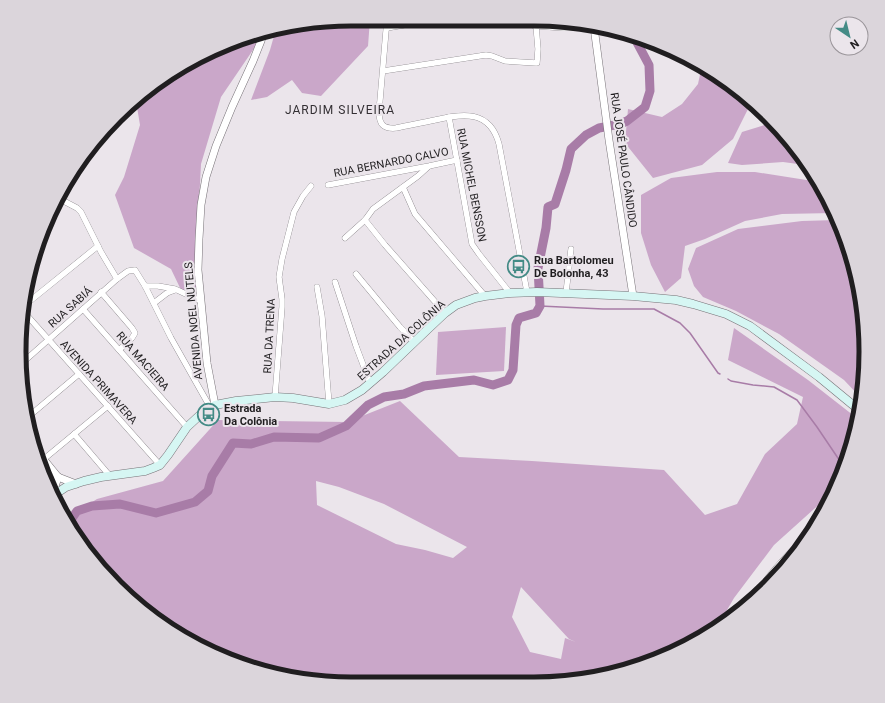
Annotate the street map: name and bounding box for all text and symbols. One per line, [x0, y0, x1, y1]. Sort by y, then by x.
north arrow [829, 16, 869, 56]
text: N [847, 36, 861, 51]
street label: RUA JOSÉ PAULO CÂNDIDO [608, 92, 639, 228]
district label: JARDIM SILVEIRA [285, 103, 395, 117]
street label: RUA MICHEL BENSSON [454, 127, 489, 243]
street label: RUA BERNARDO CALVO [333, 145, 450, 180]
bus stop icon: Rua Bartolomeu De Bolonha, 43 [505, 253, 531, 279]
place label: Rua Bartolomeu De Bolonha, 43 [534, 254, 614, 280]
street label: AVENIDA NOEL NUTELS [182, 261, 205, 380]
street label: RUA SABIÁ [46, 284, 96, 330]
street label: RUA DA TRENA [261, 297, 278, 374]
street label: ESTRADA DA COLÔNIA [355, 297, 448, 383]
street label: RUA MACIEIRA [113, 329, 172, 394]
street label: AVENIDA PRIMAVERA [58, 338, 140, 427]
bus stop icon: Estrada Da Colônia [195, 401, 221, 427]
place label: Estrada Da Colônia [224, 402, 277, 428]

